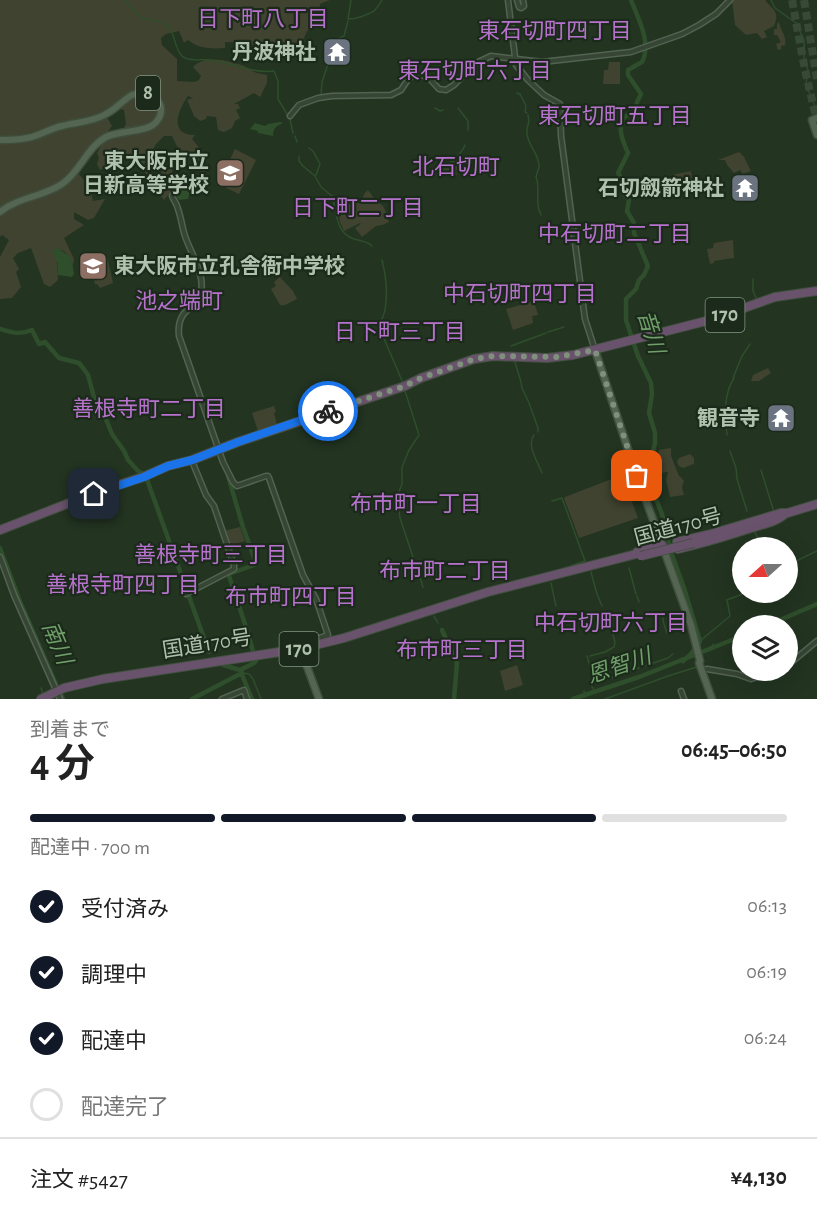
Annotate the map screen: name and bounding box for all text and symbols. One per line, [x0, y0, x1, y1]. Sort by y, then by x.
district label: 日下町八丁目 [197, 8, 329, 30]
district label: 東石切町四丁目 [478, 19, 632, 42]
temple icon: 丹波神社 [321, 36, 353, 68]
place label: 丹波神社 [232, 40, 316, 63]
district label: 東石切町六丁目 [398, 59, 552, 82]
road number: 8 [136, 76, 160, 110]
district label: 東石切町五丁目 [538, 104, 692, 127]
place label: 東大阪市立 日新高等学校 [83, 150, 209, 196]
district label: 北石切町 [412, 155, 500, 178]
school or university icon: 東大阪市立 日新高等学校 [214, 157, 246, 189]
temple icon: 石切劔箭神社 [729, 172, 761, 204]
place label: 石切劔箭神社 [598, 176, 724, 199]
district label: 日下町二丁目 [292, 197, 424, 219]
district label: 中石切町二丁目 [538, 222, 692, 245]
school or university icon: 東大阪市立孔舎衙中学校 [77, 250, 109, 282]
place label: 東大阪市立孔舎衙中学校 [114, 254, 345, 277]
district label: 中石切町四丁目 [443, 282, 597, 305]
district label: 池之端町 [135, 289, 223, 312]
road number: 170 [706, 298, 744, 332]
water label: 音川 [634, 307, 669, 358]
district label: 日下町三丁目 [334, 321, 466, 343]
courier [298, 381, 358, 441]
icon: bike [312, 395, 345, 428]
district label: 善根寺町二丁目 [72, 397, 226, 420]
temple icon: 観音寺 [765, 402, 797, 434]
place label: 観音寺 [697, 407, 760, 429]
pin [611, 450, 662, 501]
icon: bag [620, 459, 653, 492]
pin [68, 468, 119, 519]
icon: home [77, 477, 110, 510]
district label: 布市町一丁目 [350, 492, 482, 515]
street label: 国道170号 [632, 504, 724, 549]
north arrow [732, 537, 798, 603]
map controls [732, 537, 798, 681]
district label: 善根寺町三丁目 [134, 543, 288, 566]
district label: 布市町二丁目 [379, 559, 511, 582]
district label: 善根寺町四丁目 [46, 573, 200, 596]
district label: 布市町四丁目 [225, 585, 357, 608]
district label: 中石切町六丁目 [534, 611, 688, 634]
button: layers [732, 615, 798, 681]
water label: 南川 [38, 618, 77, 669]
street label: 国道170号 [161, 626, 253, 661]
road number: 170 [280, 632, 318, 666]
district label: 布市町三丁目 [396, 638, 528, 661]
water label: 恩智川 [584, 643, 656, 687]
text: 到着まで [30, 720, 110, 740]
text: 06:45–06:50 [681, 739, 787, 761]
text: 4 分 [30, 745, 95, 784]
text: 配達中 · 700 m [30, 838, 150, 858]
icon: check [30, 890, 63, 923]
text: 06:13 [747, 896, 787, 916]
text: 受付済み [81, 898, 169, 920]
icon: check [30, 956, 63, 989]
text: 06:19 [746, 962, 787, 982]
text: 調理中 [81, 964, 147, 986]
icon: check [30, 1022, 63, 1055]
text: 06:24 [744, 1028, 787, 1048]
text: 配達中 [81, 1030, 147, 1052]
text: 配達完了 [81, 1096, 169, 1118]
text: ¥4,130 [730, 1166, 787, 1188]
text: 注文 #5427 [30, 1169, 128, 1191]

